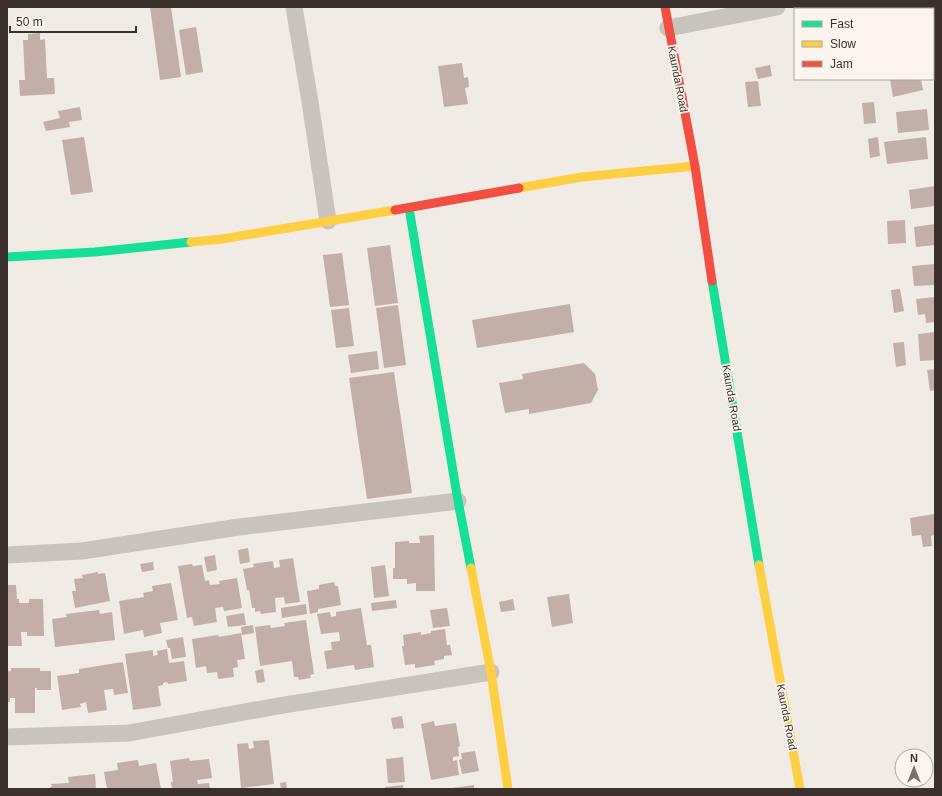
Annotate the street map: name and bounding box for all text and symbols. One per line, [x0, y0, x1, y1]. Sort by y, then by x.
scale bar [10, 8, 136, 34]
legend [794, 8, 934, 80]
text: 50 m [16, 15, 43, 29]
text: Fast [830, 17, 854, 31]
text: Slow [830, 37, 856, 51]
street label: Kaunda Road [666, 45, 690, 113]
text: Jam [830, 57, 853, 71]
street label: Kaunda Road [720, 364, 744, 432]
street label: Kaunda Road [775, 683, 799, 751]
north arrow [894, 748, 934, 788]
text: N [910, 752, 918, 764]

